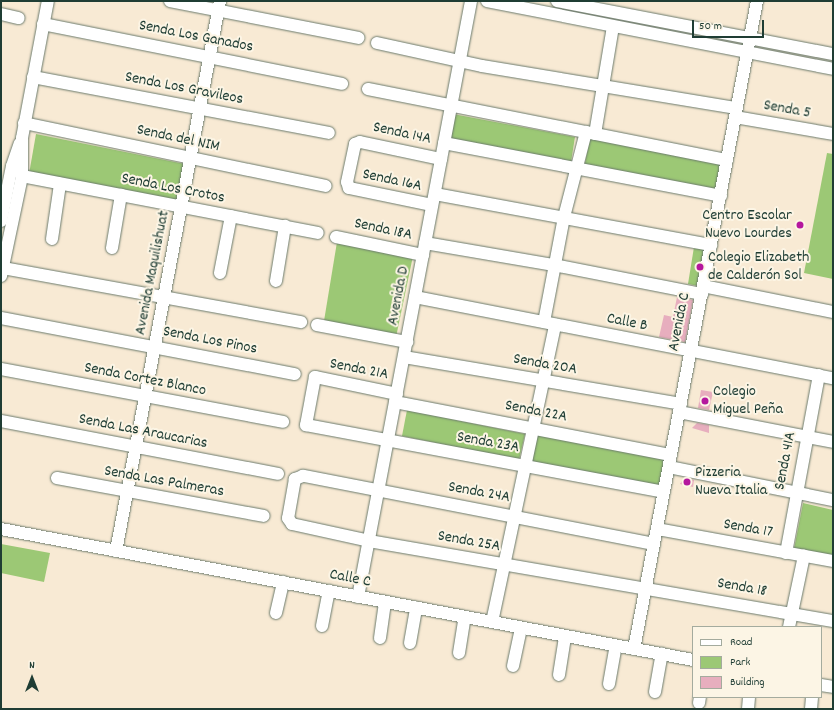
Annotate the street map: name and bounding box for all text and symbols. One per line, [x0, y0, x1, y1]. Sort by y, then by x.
scale bar [694, 12, 766, 38]
street label: Senda Los Ganados [137, 17, 255, 57]
text: 50 m [699, 18, 722, 35]
street label: Senda Los Gravileos [123, 68, 245, 110]
street label: Senda 5 [762, 96, 812, 124]
street label: Senda 14A [371, 118, 433, 150]
street label: Senda del NIM [135, 121, 221, 157]
street label: Senda 16A [361, 165, 423, 197]
street label: Senda Los Crotos [120, 170, 226, 208]
place label: Centro Escolar Nuevo Lourdes [702, 206, 792, 244]
street label: Avenida Maquilishuat [132, 209, 174, 337]
street label: Senda 18A [352, 214, 414, 246]
marker: Centro Escolar Nuevo Lourdes [795, 220, 805, 230]
place label: Colegio Elizabeth de Calderón Sol [708, 248, 809, 286]
marker: Colegio Elizabeth de Calderón Sol [695, 262, 705, 272]
street label: Avenida D [384, 265, 414, 327]
street label: Avenida C [665, 291, 695, 353]
street label: Calle B [605, 310, 649, 336]
street label: Senda Los Pinos [161, 322, 259, 360]
street label: Senda 20A [512, 350, 578, 380]
street label: Senda 21A [328, 355, 390, 385]
street label: Senda Cortez Blanco [82, 359, 208, 401]
place label: Colegio Miguel Peña [713, 382, 783, 420]
marker: Colegio Miguel Peña [700, 396, 710, 406]
street label: Senda 22A [503, 397, 569, 427]
street label: Senda Las Araucarias [77, 410, 209, 454]
street label: Senda 23A [455, 428, 521, 458]
street label: Senda 41A [771, 430, 801, 492]
street label: Senda Las Palmeras [103, 462, 225, 502]
place label: Pizzeria Nueva Italia [695, 463, 767, 501]
marker: Pizzeria Nueva Italia [682, 477, 692, 487]
street label: Senda 24A [447, 478, 511, 508]
street label: Senda 17 [722, 515, 774, 543]
street label: Senda 25A [436, 527, 502, 557]
street label: Calle C [328, 566, 372, 592]
street label: Senda 18 [716, 574, 768, 602]
legend [692, 626, 822, 698]
text: Road [730, 634, 752, 651]
text: Park [730, 654, 750, 671]
north arrow [12, 658, 52, 698]
text: N [29, 658, 35, 674]
text: Building [730, 674, 765, 691]

